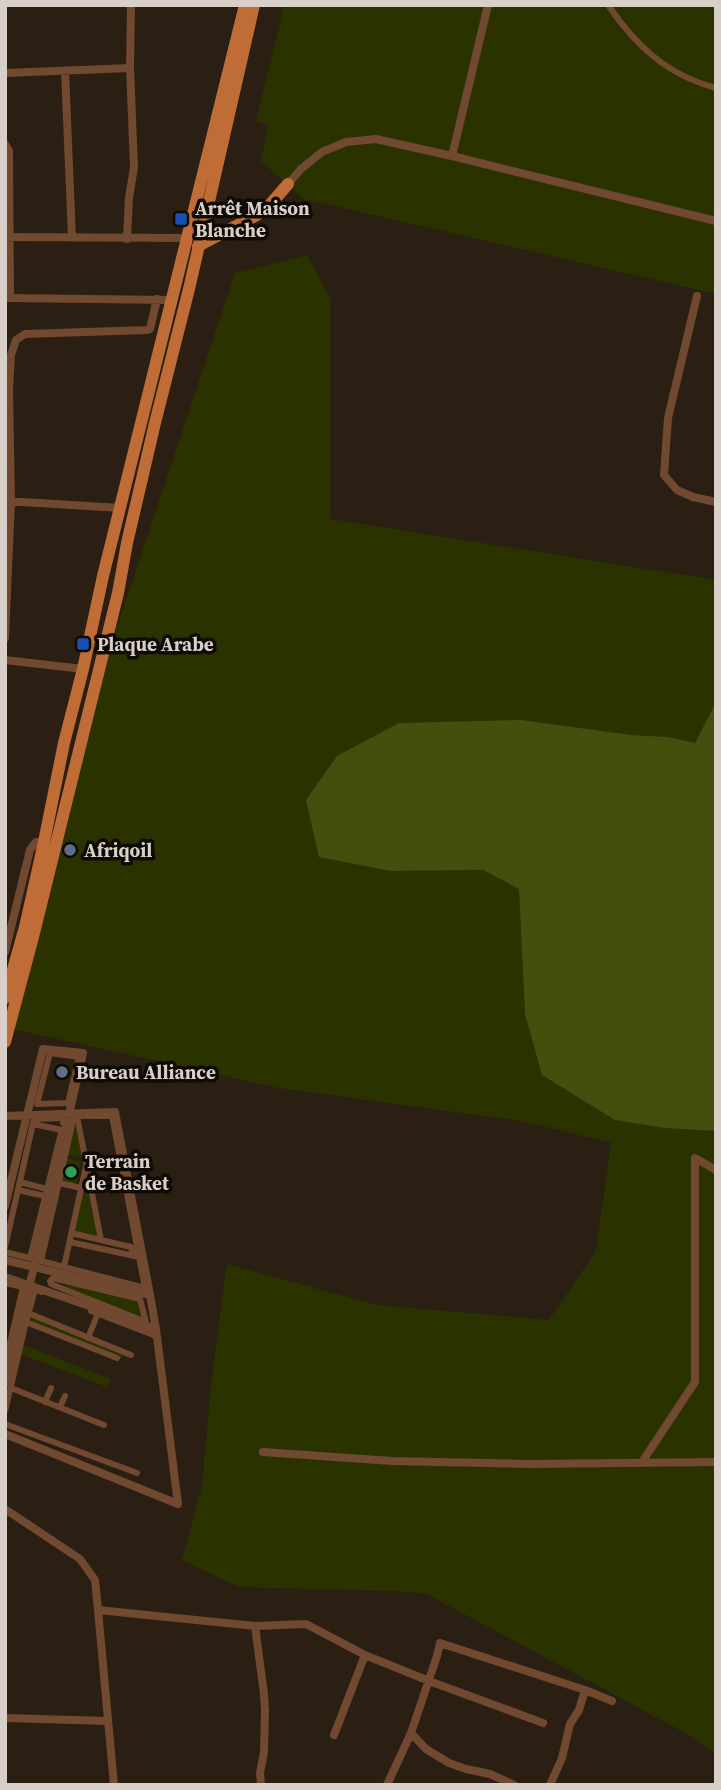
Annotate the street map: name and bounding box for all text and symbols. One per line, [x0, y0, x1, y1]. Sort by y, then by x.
place label: Arrêt Maison Blanche [195, 195, 310, 243]
marker: Arrêt Maison Blanche [173, 211, 189, 227]
place label: Plaque Arabe [97, 631, 214, 657]
marker: Plaque Arabe [75, 636, 91, 652]
place label: Afriqoil [84, 837, 152, 863]
marker: Afriqoil [62, 842, 78, 858]
place label: Bureau Alliance [76, 1059, 216, 1085]
marker: Bureau Alliance [54, 1064, 70, 1080]
place label: Terrain de Basket [85, 1148, 169, 1196]
marker: Terrain de Basket [63, 1164, 79, 1180]

